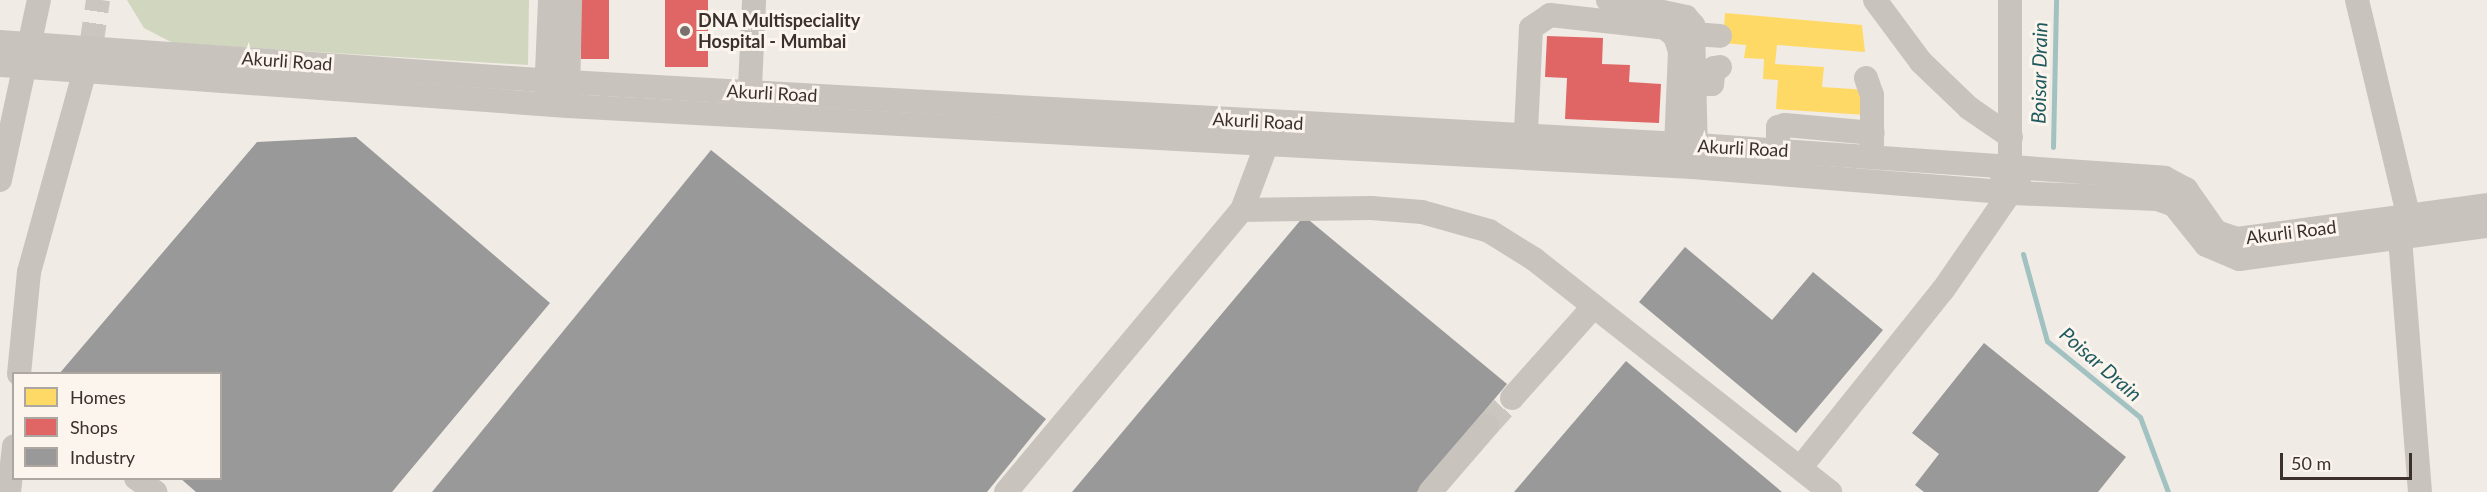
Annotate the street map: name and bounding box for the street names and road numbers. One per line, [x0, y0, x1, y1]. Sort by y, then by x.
street label: Akurli Road [241, 47, 333, 75]
street label: Akurli Road [726, 80, 818, 106]
street label: Akurli Road [1212, 108, 1304, 134]
street label: Akurli Road [1697, 135, 1789, 161]
street label: Akurli Road [2245, 216, 2337, 248]

